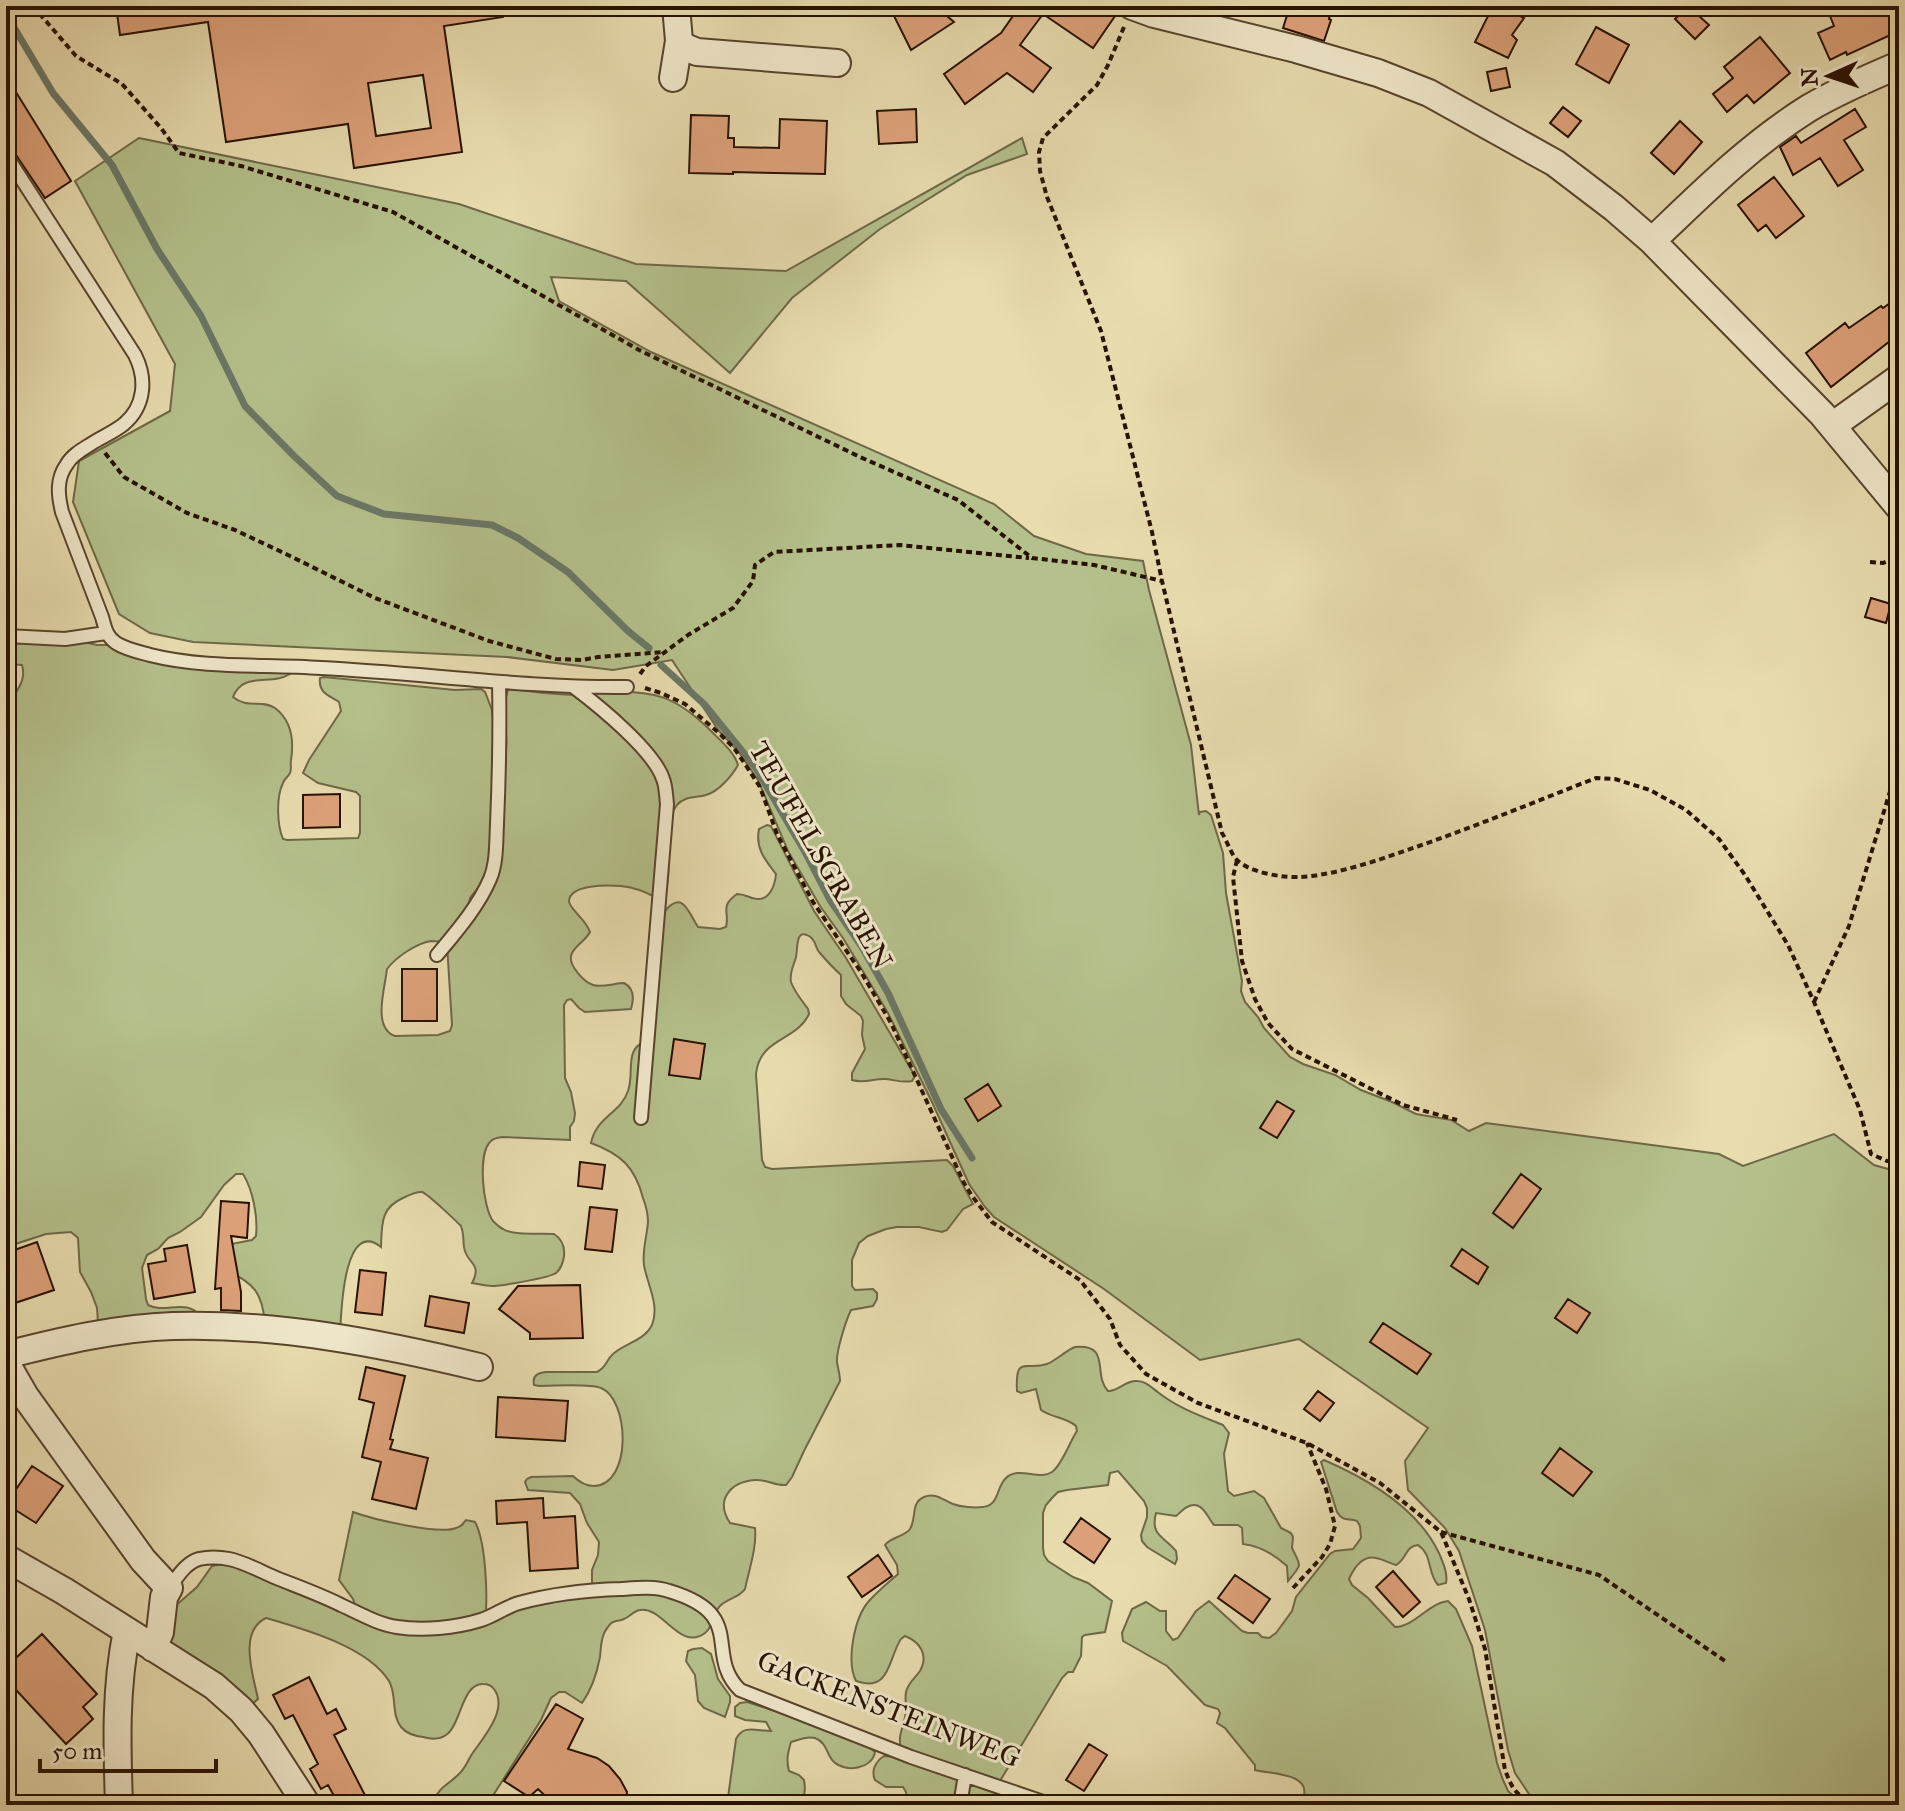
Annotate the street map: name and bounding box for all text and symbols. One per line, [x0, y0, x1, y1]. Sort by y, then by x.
north arrow [1789, 36, 1869, 116]
text: N [1796, 67, 1823, 87]
street label: TEUFELSGRABEN [741, 735, 901, 975]
street label: GACKENSTEINWEG [752, 1643, 1026, 1775]
scale bar [40, 1723, 216, 1773]
text: 50 m [52, 1736, 102, 1766]

